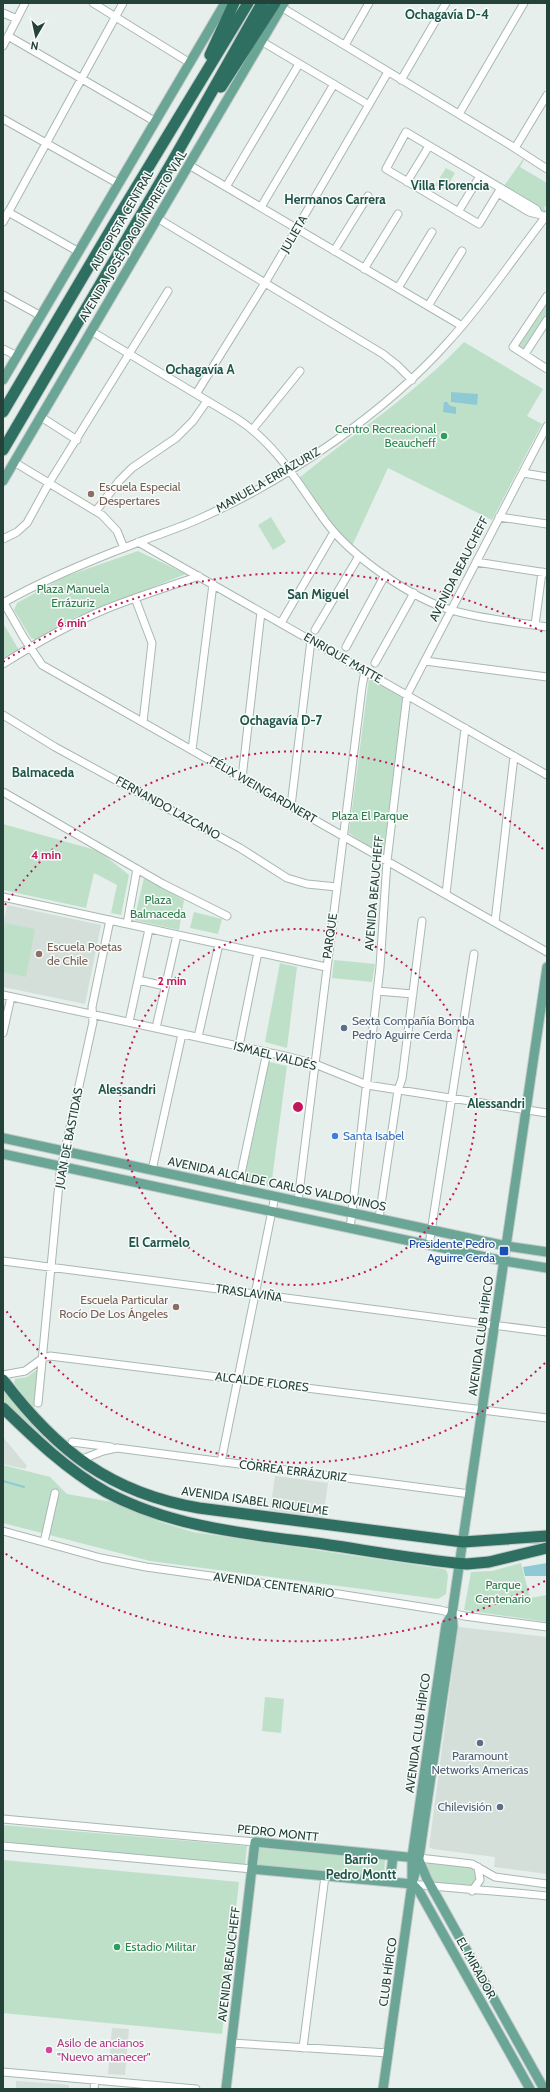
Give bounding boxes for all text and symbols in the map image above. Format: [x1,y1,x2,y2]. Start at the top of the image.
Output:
district label: Ochagavía D-4 [405,6,489,22]
north arrow [16,16,56,56]
text: N [29,38,39,53]
street label: AVENIDA JOSÉ JOAQUÍN PRIETO VIAL [75,148,190,324]
street label: AUTOPISTA CENTRAL [87,167,156,273]
district label: Villa Florencia [411,177,490,193]
district label: Hermanos Carrera [284,191,386,207]
street label: JULIETA [276,212,311,256]
district label: Ochagavía A [165,361,235,377]
place label: Centro Recreacional Beaucheff [335,421,436,450]
marker: Centro Recreacional Beaucheff [439,431,449,441]
street label: MANUELA ERRÁZURIZ [213,443,323,515]
place label: Escuela Especial Despertares [99,479,181,508]
marker: Escuela Especial Despertares [86,489,96,499]
street label: AVENIDA BEAUCHEFF [426,513,492,624]
park label: Plaza Manuela Errázuriz [37,581,110,610]
district label: San Miguel [287,586,349,602]
text: 6 min [57,615,87,630]
street label: ENRIQUE MATTE [301,629,386,686]
district label: Ochagavía D-7 [240,712,323,728]
street label: FÉLIX WEINGARDNERT [207,753,320,827]
district label: Balmaceda [12,764,75,780]
street label: FERNANDO LAZCANO [113,773,223,843]
park label: Plaza El Parque [332,808,408,823]
street label: AVENIDA BEAUCHEFF [361,834,386,951]
text: 4 min [31,847,61,862]
park label: Plaza Balmaceda [130,892,186,921]
street label: PARQUE [319,912,340,960]
place label: Escuela Poetas de Chile [47,939,122,968]
marker: Escuela Poetas de Chile [34,949,44,959]
text: 2 min [158,973,186,988]
place label: Sexta Compañía Bomba Pedro Aguirre Cerda [352,1013,475,1042]
marker: Sexta Compañía Bomba Pedro Aguirre Cerda [339,1023,349,1033]
street label: ISMAEL VALDÉS [232,1038,318,1073]
district label: Alessandri [98,1081,156,1097]
street label: JUAN DE BASTIDAS [51,1086,86,1190]
district label: Alessandri [467,1095,525,1111]
centre of rings [291,1100,305,1114]
place label: Santa Isabel [343,1128,404,1143]
marker: Santa Isabel [330,1131,340,1141]
street label: AVENIDA ALCALDE CARLOS VALDOVINOS [167,1153,388,1214]
district label: El Carmelo [128,1234,190,1250]
place label: Presidente Pedro Aguirre Cerda [409,1236,495,1265]
marker: Presidente Pedro Aguirre Cerda [498,1245,510,1257]
street label: AVENIDA CLUB HÍPICO [465,1275,496,1397]
street label: TRASLAVIÑA [215,1280,284,1305]
place label: Escuela Particular Rocío De Los Ángeles [59,1292,168,1321]
marker: Escuela Particular Rocío De Los Ángeles [171,1302,181,1312]
street label: ALCALDE FLORES [214,1368,310,1395]
street label: CORREA ERRÁZURIZ [238,1456,348,1485]
street label: AVENIDA ISABEL RIQUELME [181,1483,330,1518]
street label: AVENIDA CENTENARIO [213,1569,335,1600]
park label: Parque Centenario [475,1577,531,1606]
street label: AVENIDA CLUB HÍPICO [402,1672,433,1794]
marker: Paramount Networks Americas [475,1738,485,1748]
place label: Paramount Networks Americas [431,1748,529,1777]
place label: Chilevisión [437,1799,492,1814]
marker: Chilevisión [495,1802,505,1812]
street label: PEDRO MONTT [237,1821,320,1844]
district label: Barrio Pedro Montt [326,1851,397,1882]
street label: AVENIDA BEAUCHEFF [214,1905,243,2022]
street label: EL MIRADOR [453,1934,500,2002]
street label: CLUB HÍPICO [375,1936,400,2007]
place label: Estadio Militar [125,1939,196,1954]
marker: Estadio Militar [112,1942,122,1952]
place label: Asilo de ancianos "Nuevo amanecer" [57,2035,151,2064]
marker: Asilo de ancianos "Nuevo amanecer" [44,2045,54,2055]

